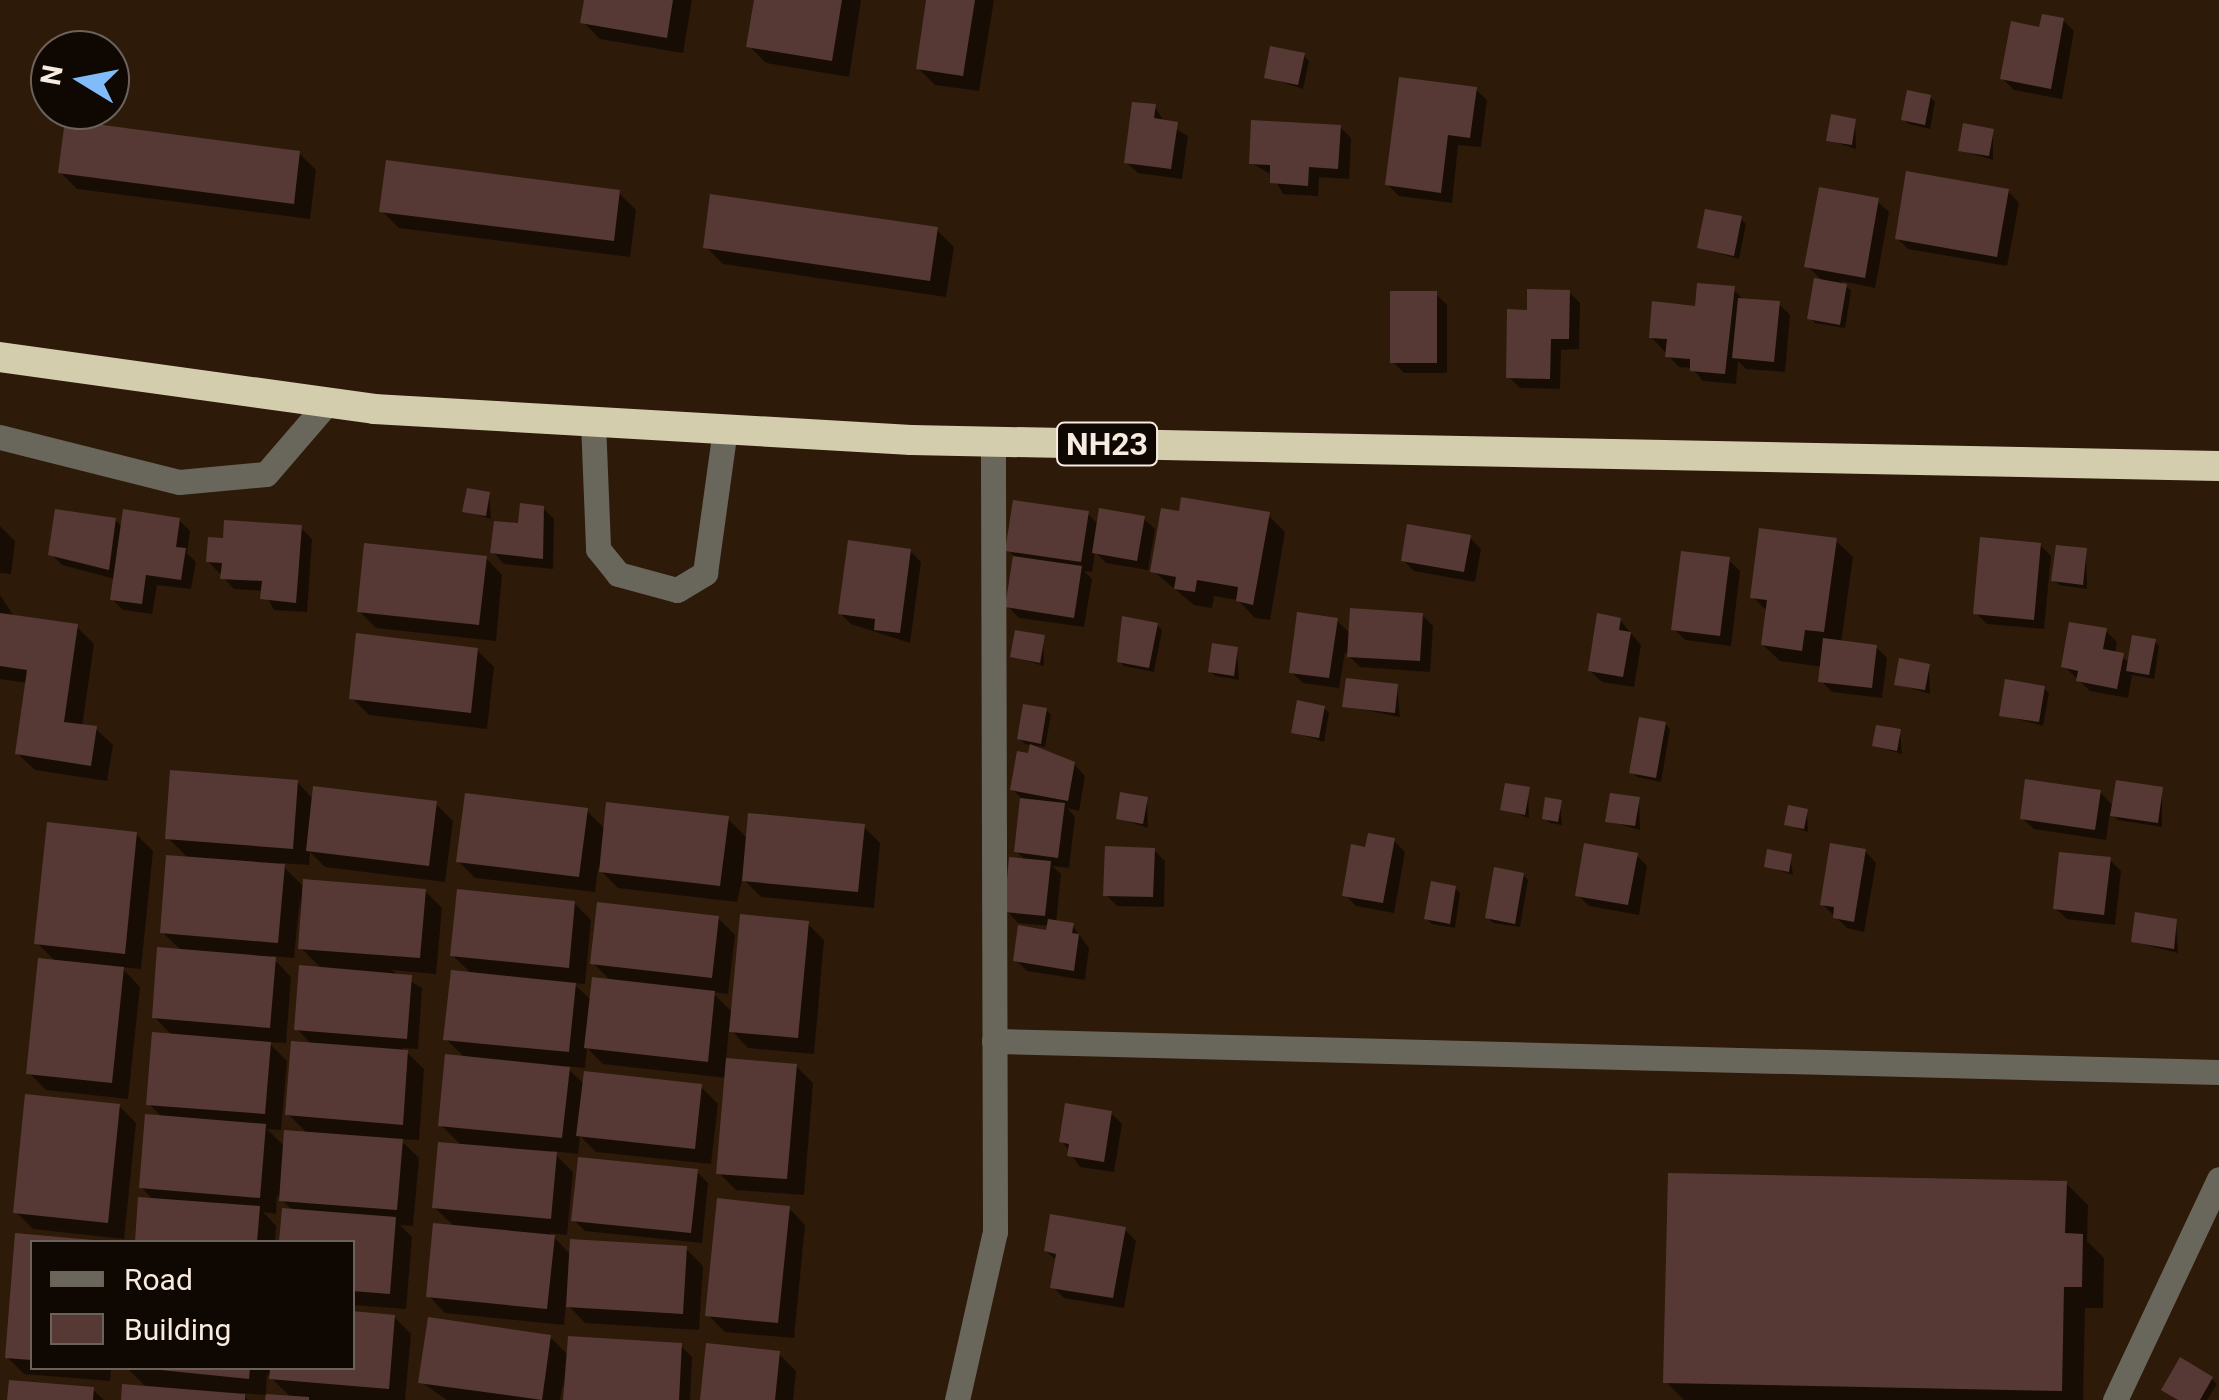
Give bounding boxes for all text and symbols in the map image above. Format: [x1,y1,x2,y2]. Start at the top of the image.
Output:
north arrow [30,30,130,130]
text: N [34,62,70,88]
road number: NH23 [1054,417,1160,471]
legend [30,1240,355,1370]
text: Road [124,1262,193,1297]
text: Building [124,1312,231,1347]

